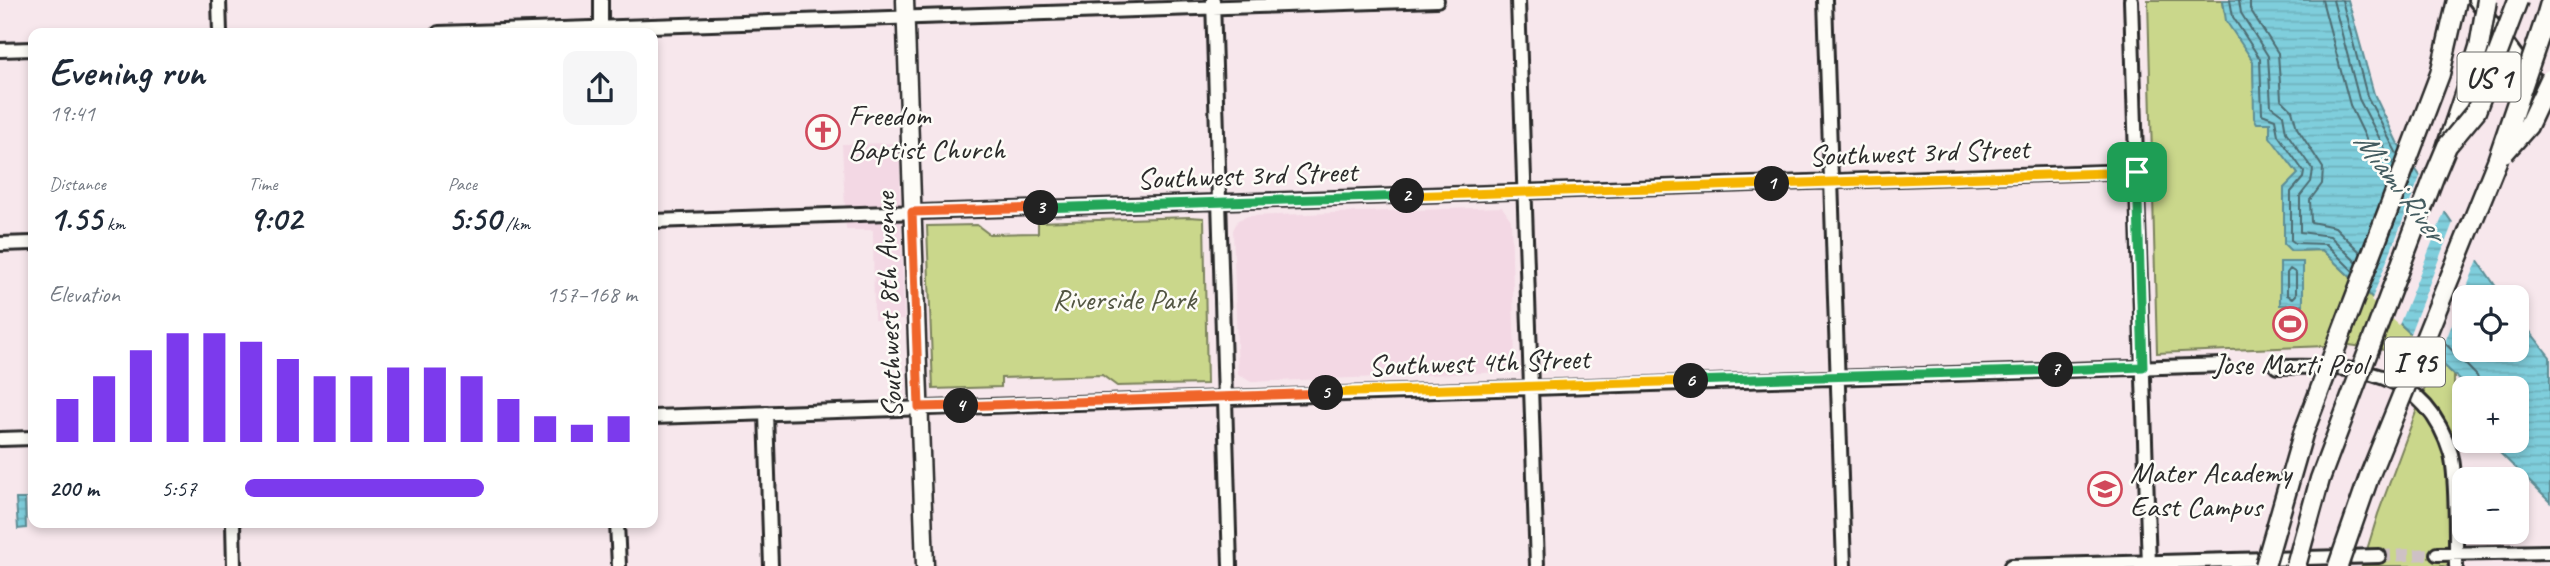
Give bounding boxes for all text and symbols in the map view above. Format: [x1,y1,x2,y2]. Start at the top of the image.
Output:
text: Evening run [49,49,205,96]
button: share [563,51,637,125]
road number: US 1 [2458,52,2520,102]
place label: Freedom Baptist Church [848,96,1006,168]
text: 19:41 [49,99,95,128]
church icon: Freedom Baptist Church [804,113,842,151]
water label: Miami River [2345,122,2458,254]
street label: Southwest 3rd Street [1808,129,2033,175]
pin [2107,142,2167,202]
street label: Southwest 3rd Street [1136,152,1361,198]
icon: arrive [2118,153,2156,191]
pin: 1 [1754,166,1790,202]
text: 1 [1767,171,1776,195]
text: Distance [49,172,106,196]
text: Time [248,172,277,196]
text: Pace [448,172,477,196]
pin: 2 [1390,178,1424,214]
text: 2 [1402,183,1411,207]
street label: Southwest 8th Avenue [865,189,911,418]
pin: 3 [1024,190,1058,226]
text: 3 [1036,195,1045,219]
text: 1.55 [49,196,102,241]
text: 9:02 [248,196,302,241]
text: 5:50 [448,196,501,241]
text: km [102,212,125,236]
text: /km [501,212,530,236]
text: Elevation [49,280,120,309]
text: 157–168 m [546,280,637,309]
park label: Riverside Park [1052,280,1198,318]
map controls [2452,285,2529,544]
button: locate [2452,285,2529,362]
sports icon: Jose Marti Pool [2271,305,2309,343]
road number: I 95 [2385,338,2445,386]
street label: Southwest 4th Street [1368,339,1593,385]
place label: Jose Marti Pool [2211,345,2372,383]
pin: 7 [2038,352,2074,388]
text: 7 [2051,357,2060,381]
pin: 6 [1674,364,1708,398]
text: 6 [1686,368,1695,392]
pin: 5 [1308,376,1344,410]
button: + [2452,376,2529,453]
text: 5 [1321,380,1330,404]
pin: 4 [944,388,978,424]
text: 4 [956,393,965,417]
place label: Mater Academy East Campus [2130,453,2294,525]
button: − [2452,467,2529,544]
school or university icon: Mater Academy East Campus [2086,470,2124,508]
text: 200 m [49,474,99,503]
text: 5:57 [161,474,197,503]

